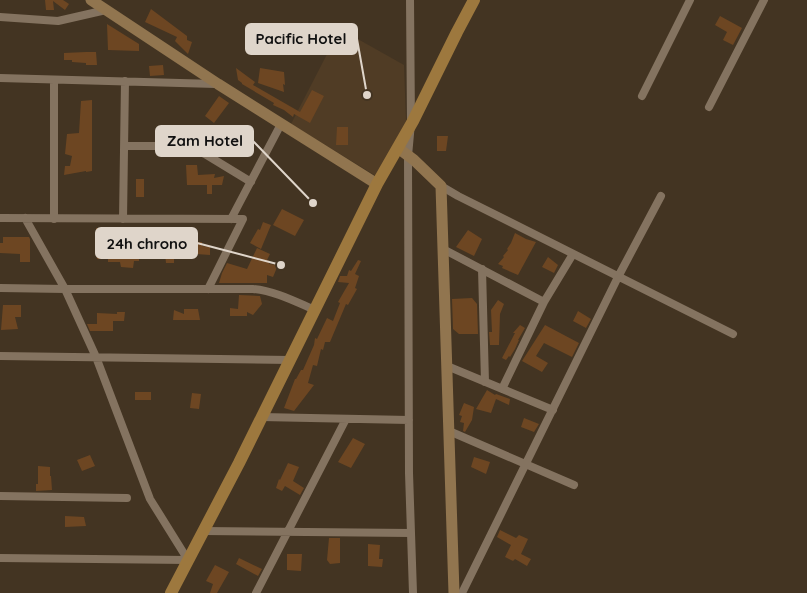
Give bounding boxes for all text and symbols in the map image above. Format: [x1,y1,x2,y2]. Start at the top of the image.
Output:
callout: Pacific Hotel [246,24,357,54]
text: Pacific Hotel [256,29,346,48]
callout: Zam Hotel [156,126,253,156]
text: Zam Hotel [167,131,243,150]
callout: 24h chrono [96,228,197,258]
text: 24h chrono [107,234,187,253]

